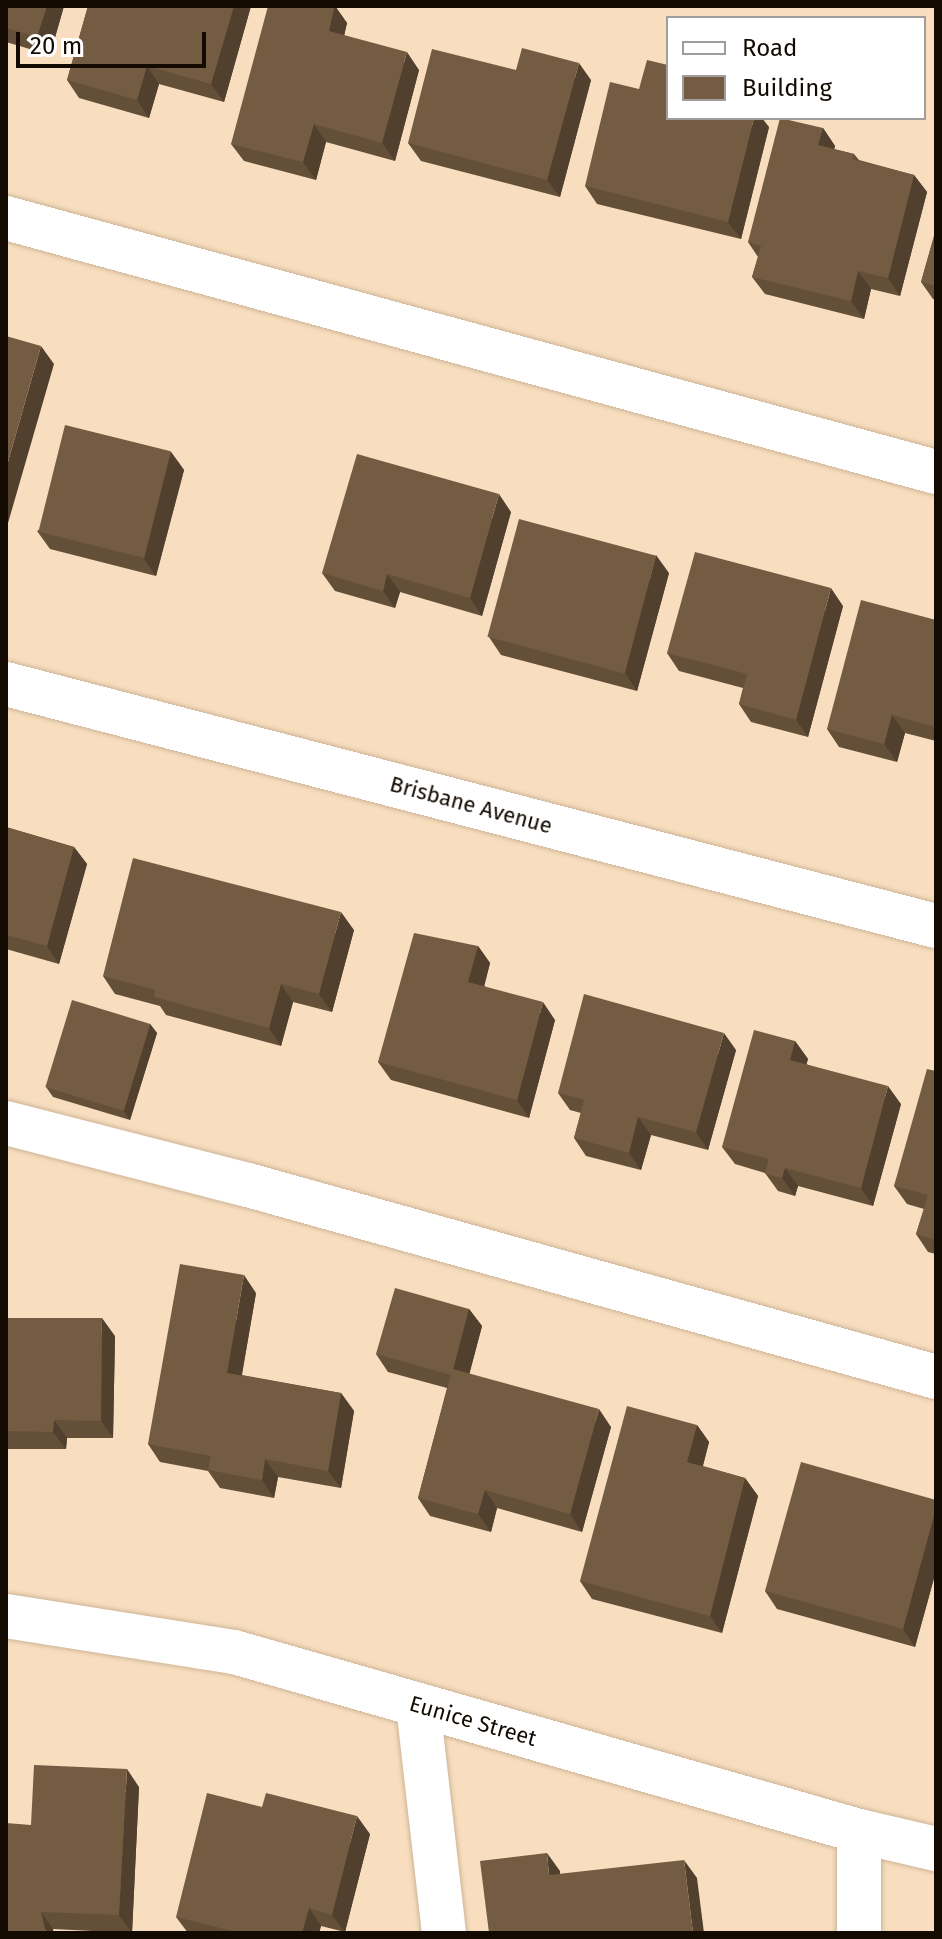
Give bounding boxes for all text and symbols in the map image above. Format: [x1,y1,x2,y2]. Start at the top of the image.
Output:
scale bar [20,16,210,66]
legend [666,16,926,120]
text: 20 m [30,32,82,60]
text: Road [742,34,797,62]
text: Building [742,74,832,102]
street label: Brisbane Avenue [387,771,555,839]
street label: Eunice Street [406,1690,540,1752]

